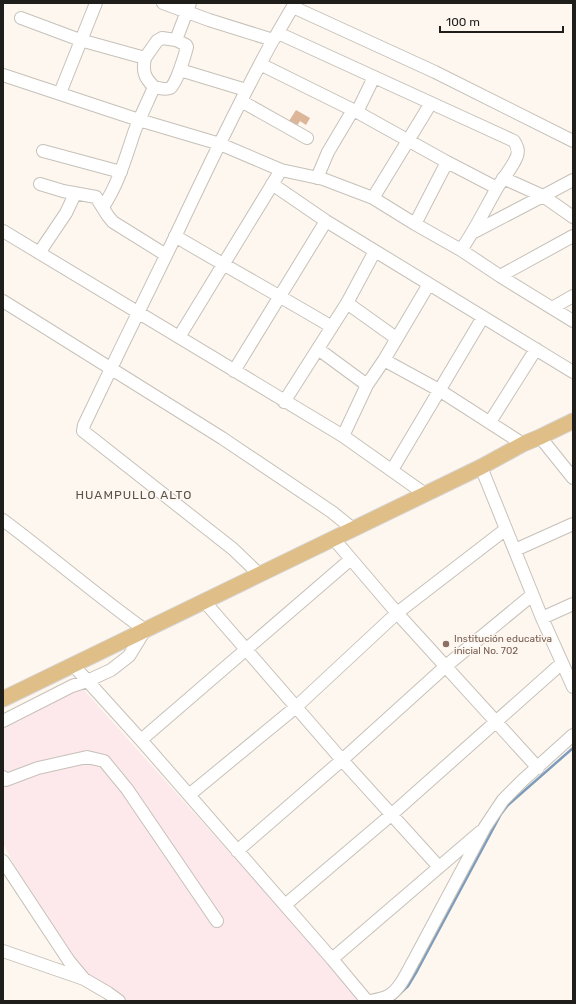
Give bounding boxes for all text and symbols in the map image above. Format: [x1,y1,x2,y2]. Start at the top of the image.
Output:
scale bar [440,8,563,34]
text: 100 m [446,15,480,29]
district label: HUAMPULLO ALTO [76,488,192,502]
place label: Institución educativa inicial No. 702 [454,633,552,657]
marker: Institución educativa inicial No. 702 [441,639,451,649]

